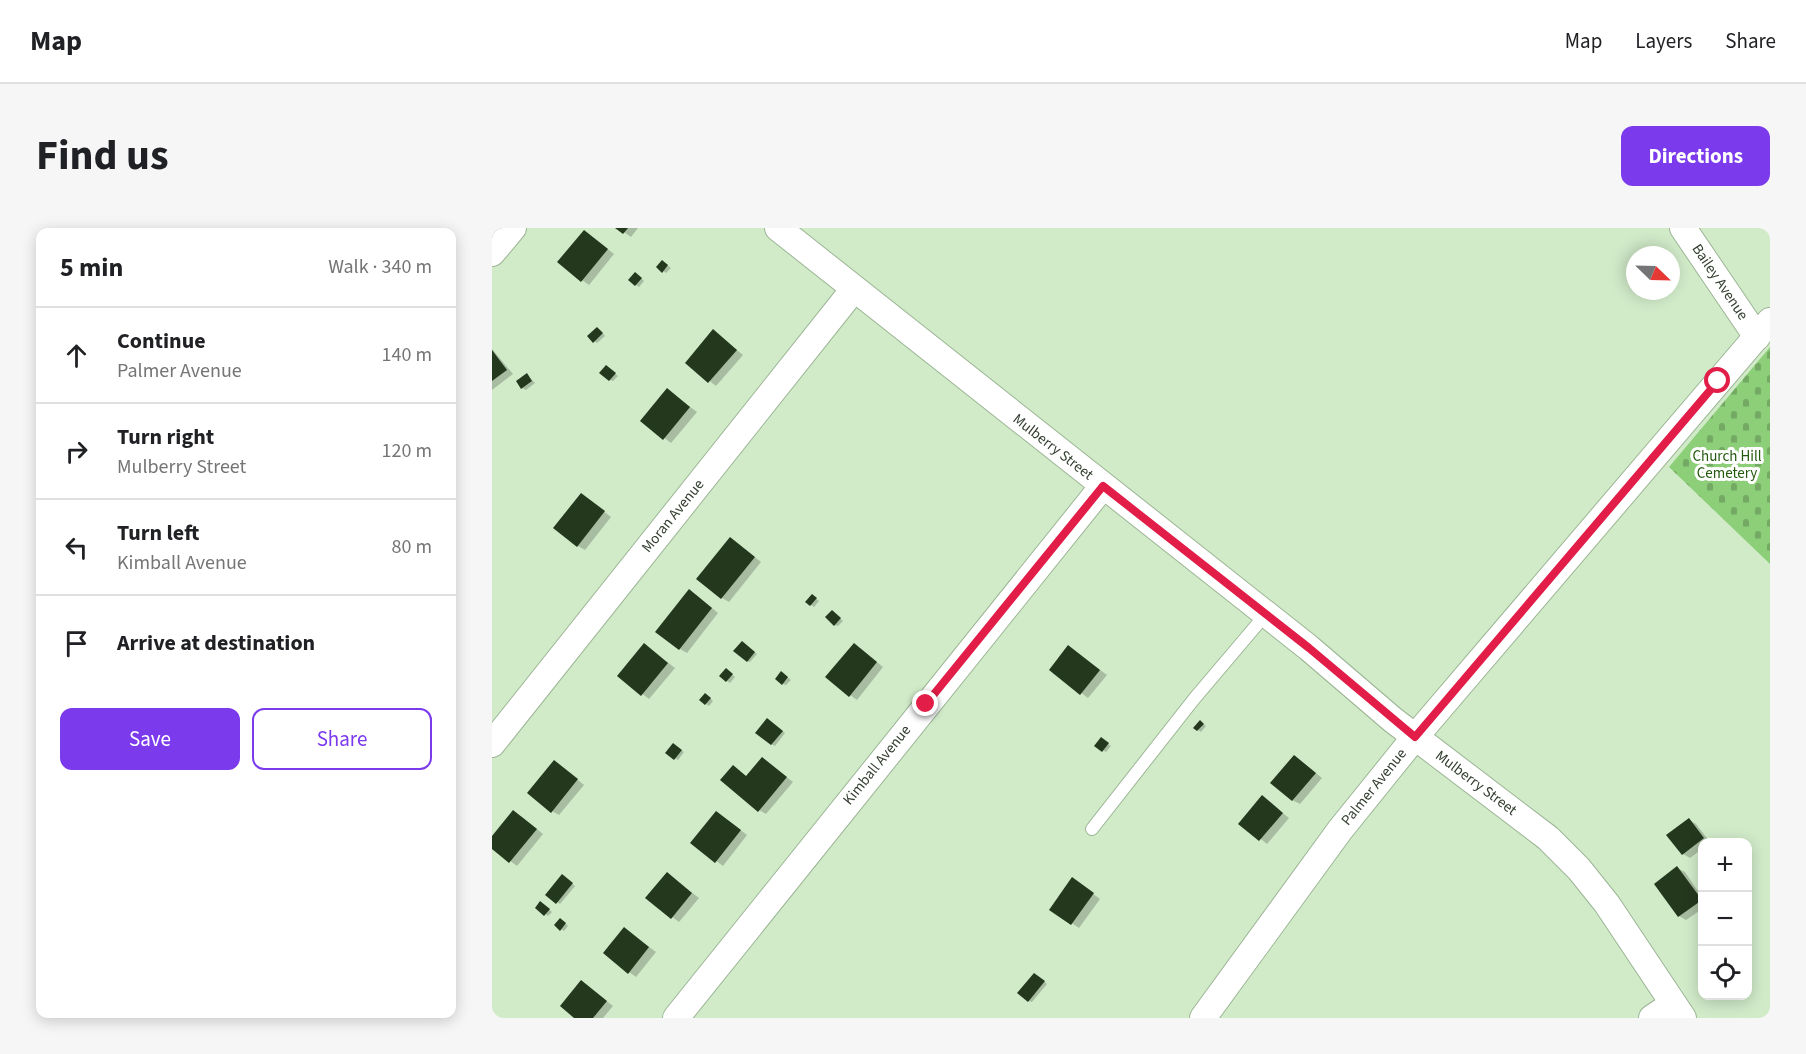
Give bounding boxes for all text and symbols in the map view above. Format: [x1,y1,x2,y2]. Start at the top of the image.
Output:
text: Map [30,21,82,61]
text: Map [1565,26,1602,56]
text: Layers [1635,26,1692,56]
text: Share [1725,26,1776,56]
text: Find us [36,126,169,186]
button: Directions [1621,126,1770,186]
street label: Bailey Avenue [1687,240,1753,324]
north arrow [1626,246,1680,300]
text: 5 min [60,249,123,286]
text: Walk · 340 m [328,253,432,281]
text: Continue [117,325,206,357]
icon: ahead [60,339,93,372]
text: 140 m [382,341,432,369]
text: Palmer Avenue [117,357,242,385]
route start [1704,367,1730,393]
street label: Mulberry Street [1008,409,1098,485]
text: Turn right [117,421,214,453]
icon: right [60,435,93,468]
text: 120 m [382,437,432,465]
park label: Church Hill Cemetery [1692,446,1762,484]
text: Mulberry Street [117,453,246,481]
street label: Moran Avenue [637,475,709,557]
text: Turn left [117,517,199,549]
icon: left [60,531,93,564]
text: 80 m [392,533,432,561]
text: Kimball Avenue [117,549,247,577]
icon: arrive [60,627,93,660]
text: Arrive at destination [117,627,315,659]
route end [912,690,938,716]
button: Save [60,708,240,770]
button: Share [252,708,432,770]
street label: Kimball Avenue [838,721,916,809]
street label: Palmer Avenue [1336,744,1412,830]
street label: Mulberry Street [1431,745,1521,821]
map controls [1698,838,1752,1000]
button: + [1698,838,1752,892]
button: − [1698,892,1752,946]
button: locate [1698,946,1752,1000]

